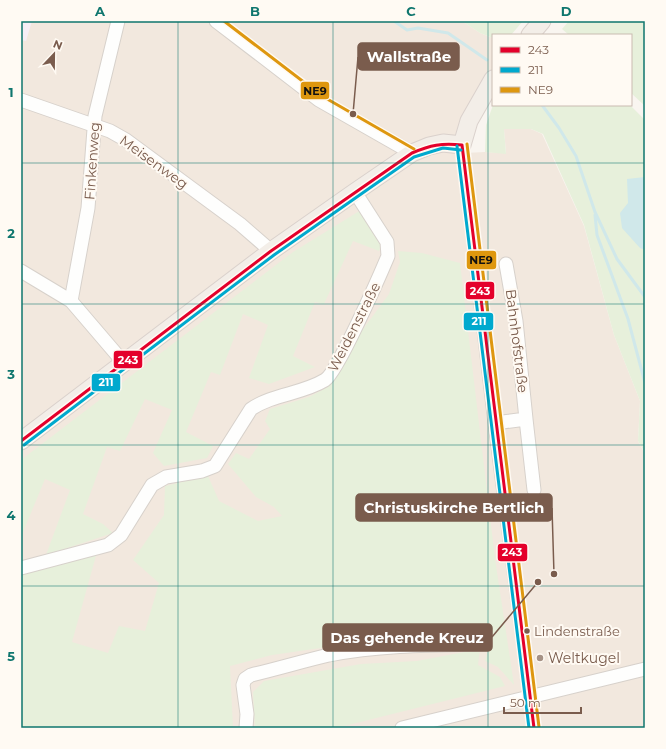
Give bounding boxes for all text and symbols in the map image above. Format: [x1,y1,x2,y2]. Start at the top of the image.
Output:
text: A [94,3,106,19]
text: B [250,3,260,19]
text: C [406,3,416,19]
text: D [561,3,572,19]
north arrow [34,34,74,74]
legend [492,34,632,106]
text: N [51,37,64,53]
text: 243 [528,42,549,57]
callout: Wallstraße [358,43,459,70]
text: Wallstraße [367,47,451,66]
text: 211 [528,62,543,77]
line badge: NE9 [300,81,330,100]
text: NE9 [528,82,553,97]
text: 1 [8,84,14,100]
text: NE9 [303,84,327,98]
street label: Finkenweg [80,121,104,201]
street label: Meisenweg [116,131,192,193]
text: 2 [7,225,15,241]
line badge: NE9 [466,250,497,270]
text: NE9 [469,253,493,267]
street label: Weidenstraße [324,279,384,375]
line badge: 243 [465,281,495,300]
text: 243 [470,284,491,298]
street label: Bahnhofstraße [502,288,532,394]
line badge: 211 [463,312,494,331]
text: 211 [471,314,487,328]
line badge: 243 [113,350,143,369]
text: 243 [118,353,139,367]
text: 3 [6,366,15,382]
line badge: 211 [91,373,121,392]
text: 211 [98,375,114,389]
callout: Christuskirche Bertlich [356,494,552,521]
text: Christuskirche Bertlich [364,498,544,517]
text: 4 [7,507,16,523]
line badge: 243 [497,543,528,562]
text: 243 [502,545,523,559]
place label: Lindenstraße [534,623,620,639]
callout: Das gehende Kreuz [323,624,492,651]
marker: Lindenstraße [522,626,532,636]
text: Das gehende Kreuz [330,628,484,647]
text: 5 [7,648,15,664]
place label: Weltkugel [548,649,620,667]
marker: Weltkugel [535,653,545,663]
scale bar [504,689,581,715]
text: 50 m [510,695,541,710]

